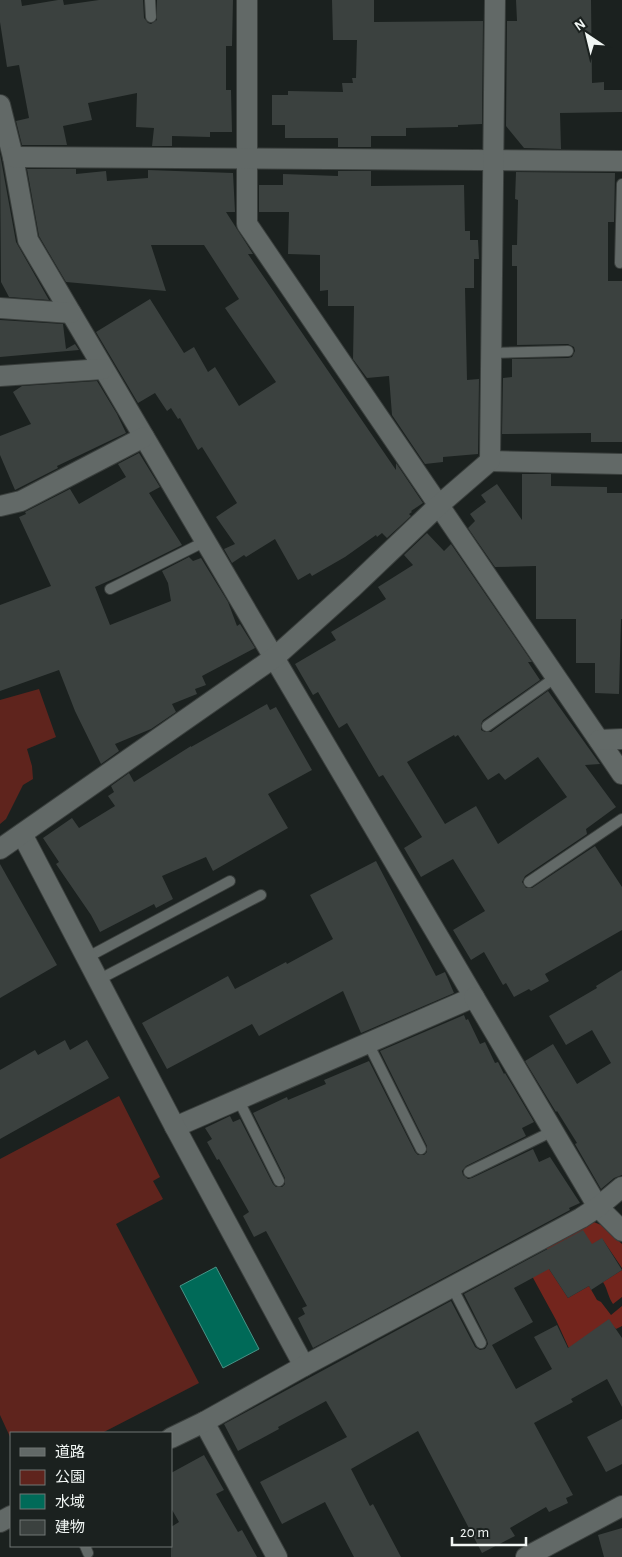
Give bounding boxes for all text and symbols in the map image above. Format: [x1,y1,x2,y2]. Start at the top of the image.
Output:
north arrow [562,10,612,60]
text: N [572,17,588,34]
legend [10,1432,172,1547]
text: 道路 [55,1444,85,1460]
text: 公園 [55,1469,85,1485]
text: 水域 [55,1494,85,1510]
scale bar [452,1514,526,1546]
text: 建物 [55,1519,85,1535]
text: 20 m [460,1525,489,1540]

